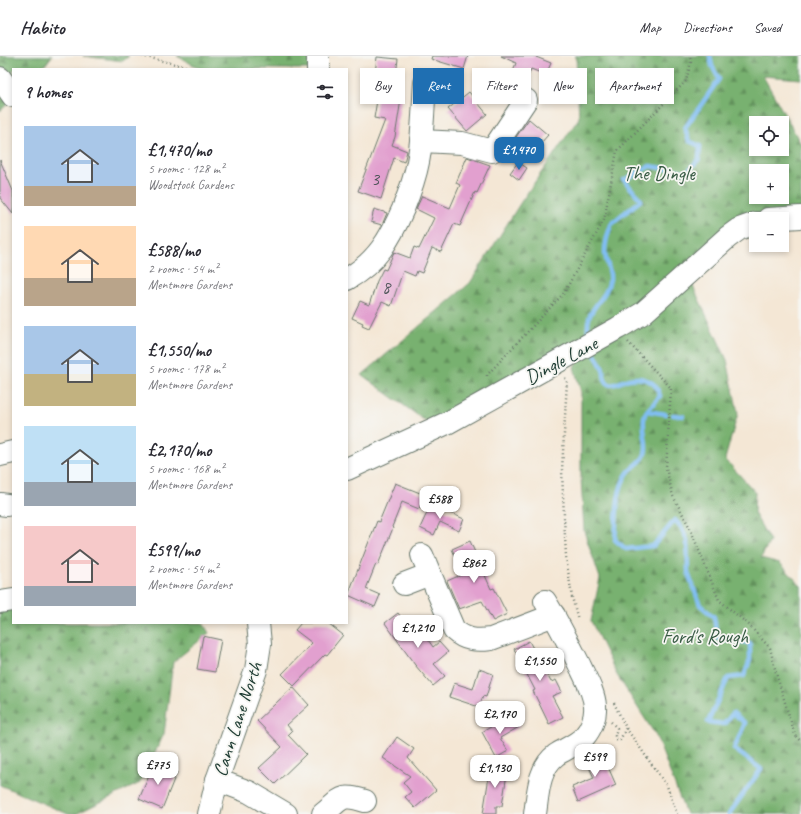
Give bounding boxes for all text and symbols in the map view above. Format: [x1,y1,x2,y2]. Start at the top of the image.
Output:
text: Habito [20,16,65,40]
text: Map [640,19,661,36]
text: Directions [683,19,732,36]
text: Saved [754,19,781,36]
chip: Buy [360,68,405,104]
chip: Rent [413,68,464,104]
chip: Filters [472,68,531,104]
chip: New [539,68,587,104]
chip: Apartment [595,68,674,104]
icon: filters [314,81,336,103]
text: 9 homes [24,82,72,103]
map controls [749,116,789,252]
button: locate [749,116,789,156]
pin: £1,470 [486,137,552,171]
text: £1,470/mo [148,140,211,161]
icon: home [56,142,104,190]
text: £1,470 [503,142,535,158]
text: 5 rooms · 128 m² [148,161,224,177]
park label: The Dingle [623,161,696,186]
button: + [749,164,789,204]
house number: 3 [371,168,381,190]
text: Woodstock Gardens [148,177,234,193]
button: − [749,212,789,252]
text: £588/mo [148,240,200,261]
icon: home [56,242,104,290]
text: 2 rooms · 54 m² [148,261,218,277]
house number: 8 [382,276,392,298]
text: Mentmore Gardens [148,277,232,293]
street label: Dingle Lane [521,330,603,390]
text: £1,550/mo [148,340,211,361]
icon: home [56,342,104,390]
text: 5 rooms · 178 m² [148,361,224,377]
text: Mentmore Gardens [148,377,232,393]
text: £2,170/mo [148,440,211,461]
icon: home [56,442,104,490]
text: 5 rooms · 168 m² [148,461,224,477]
text: Mentmore Gardens [148,477,232,493]
pin: £588 [416,486,464,520]
text: £588 [428,491,452,507]
text: £599/mo [148,540,200,561]
icon: home [56,542,104,590]
pin: £862 [450,550,498,584]
text: £862 [462,555,486,571]
text: 2 rooms · 54 m² [148,561,218,577]
text: Mentmore Gardens [148,577,232,593]
pin: £1,210 [385,615,451,649]
text: £1,210 [402,620,434,636]
park label: Ford's Rough [662,624,749,649]
pin: £1,550 [507,648,573,682]
text: £1,550 [524,653,556,669]
street label: Cann Lane North [207,658,268,780]
pin: £2,170 [467,701,533,735]
text: £2,170 [484,706,516,722]
pin: £599 [571,744,619,778]
text: £599 [584,749,606,765]
pin: £775 [134,752,182,786]
pin: £1,130 [462,755,528,789]
text: £775 [146,757,170,773]
text: £1,130 [479,760,511,776]

